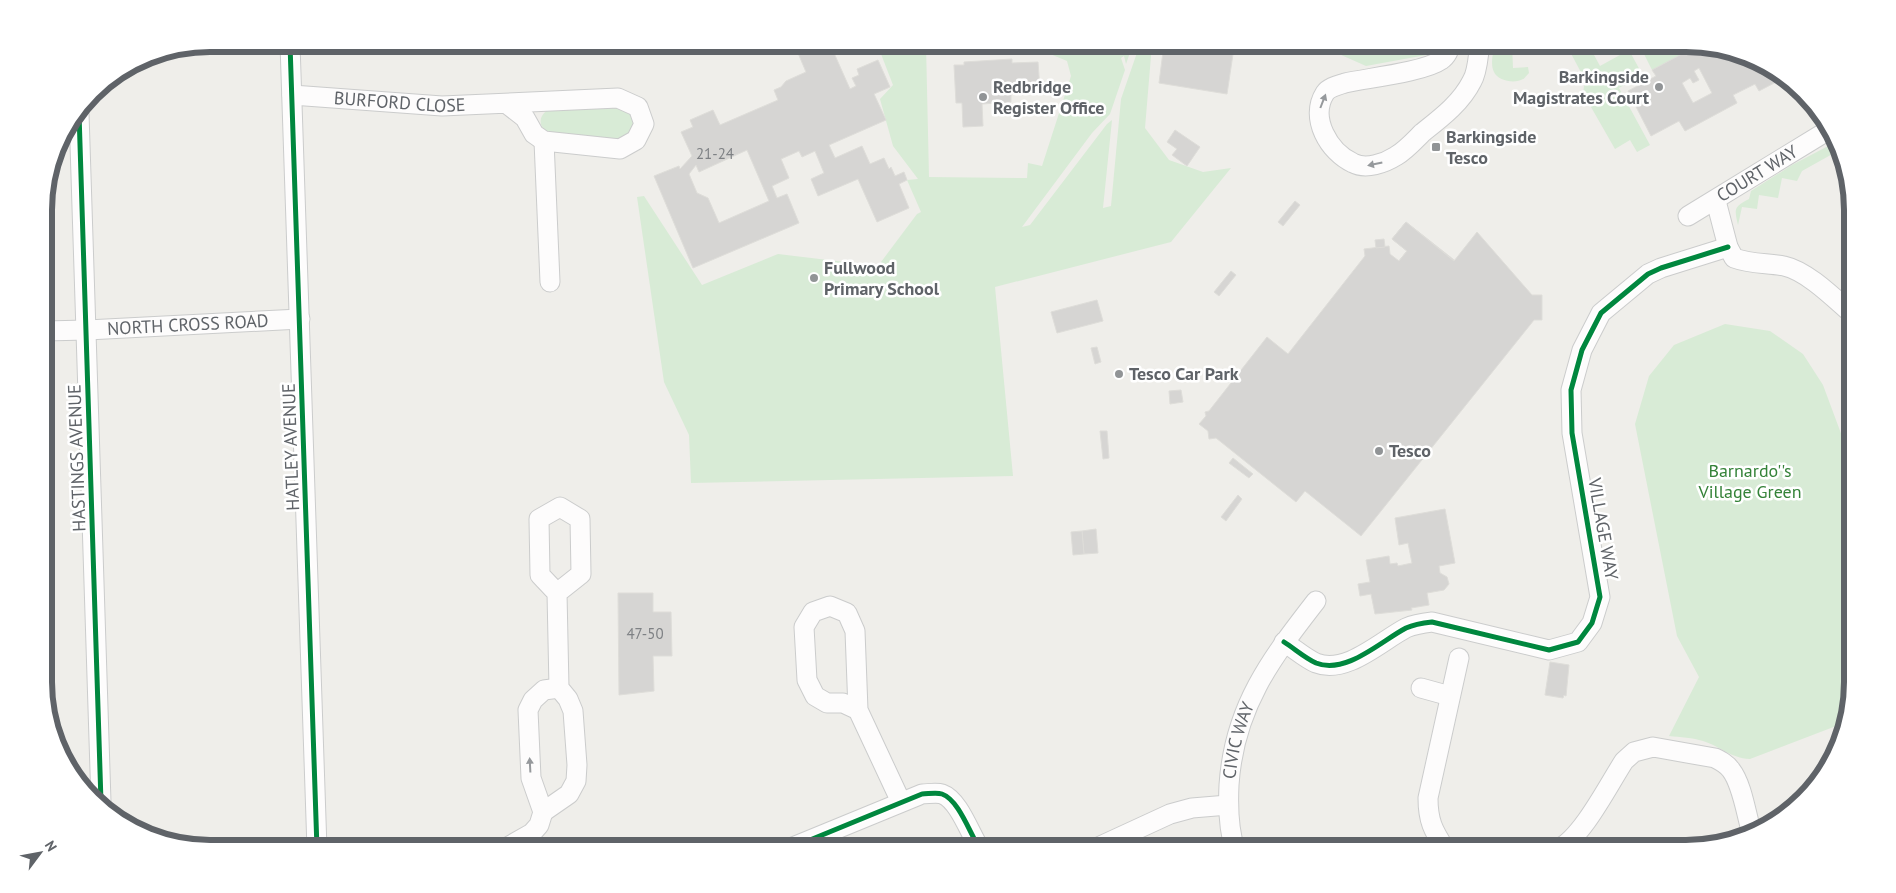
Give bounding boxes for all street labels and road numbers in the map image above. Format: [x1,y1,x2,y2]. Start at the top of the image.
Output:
street label: BURFORD CLOSE [333,86,466,117]
street label: COURT WAY [1712,140,1802,207]
street label: NORTH CROSS ROAD [107,309,269,340]
street label: HATLEY AVENUE [277,383,304,511]
street label: HASTINGS AVENUE [62,384,91,532]
street label: VILLAGE WAY [1583,475,1624,582]
street label: CIVIC WAY [1217,698,1259,780]

